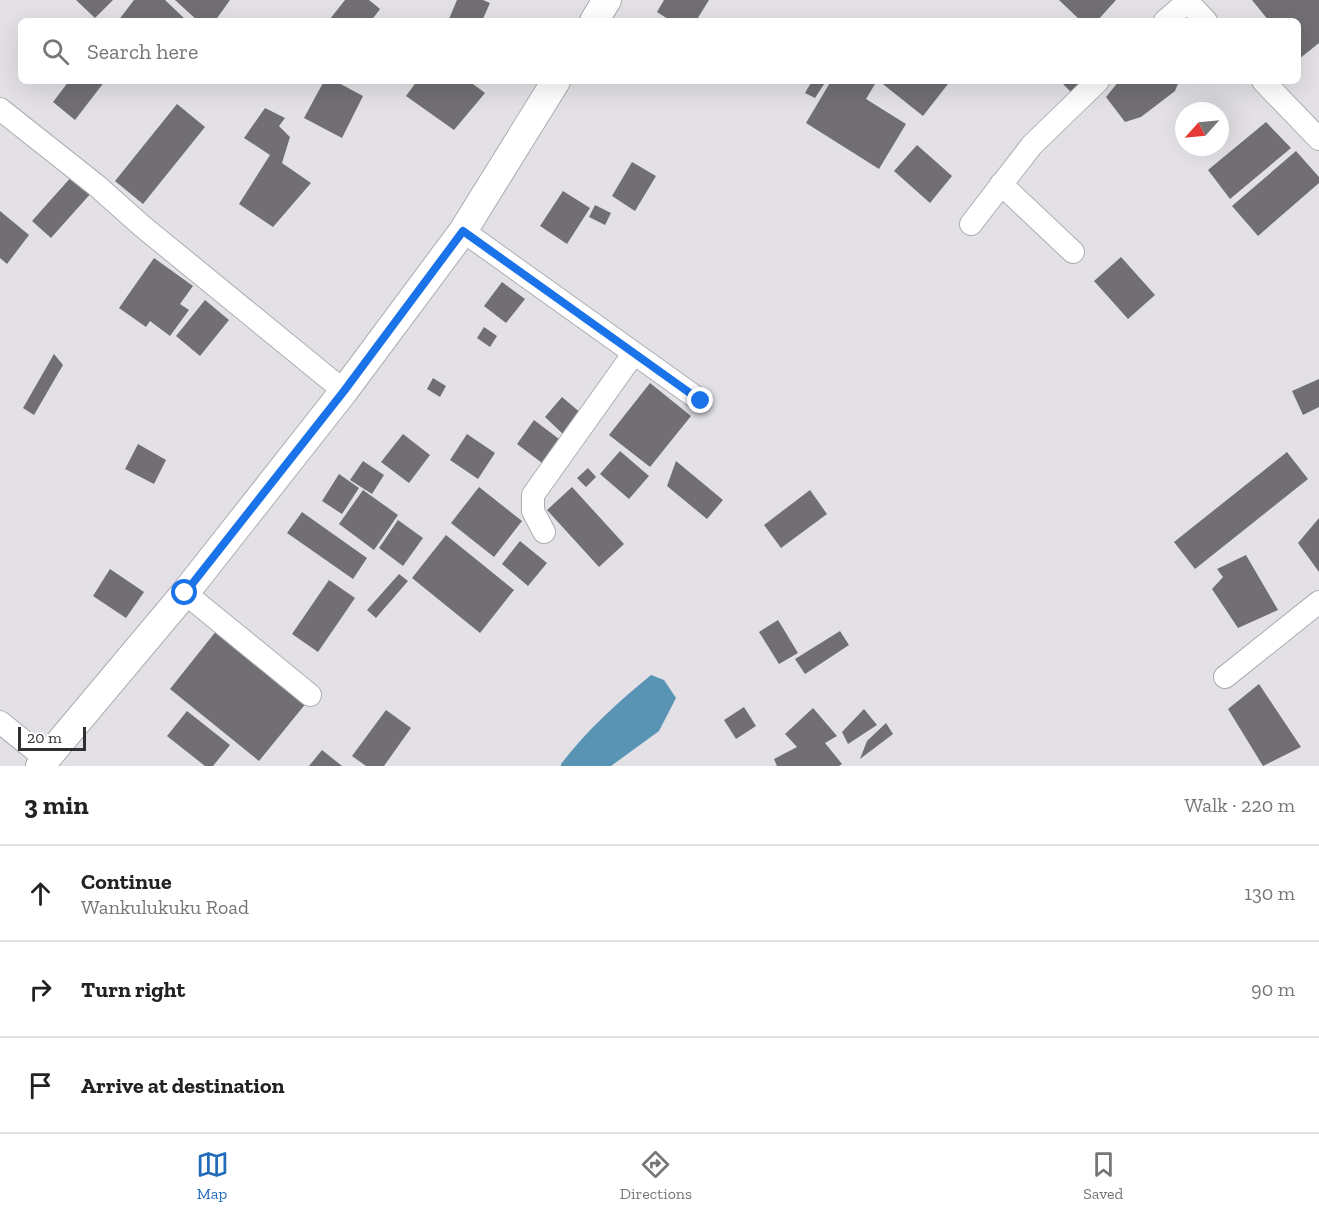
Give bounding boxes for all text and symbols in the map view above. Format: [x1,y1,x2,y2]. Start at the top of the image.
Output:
search box [18,18,1301,84]
icon: search [39,35,72,68]
text: Search here [87,38,198,65]
north arrow [1175,102,1229,156]
route end [687,387,713,413]
route start [171,579,197,605]
scale bar [18,724,86,752]
text: 20 m [27,728,62,747]
text: 3 min [24,789,89,821]
text: Walk · 220 m [1184,793,1295,817]
text: Continue [81,868,172,895]
icon: ahead [24,877,57,910]
text: 130 m [1244,881,1295,905]
text: Wankulukuku Road [81,895,249,919]
icon: right [24,973,57,1006]
text: Turn right [81,976,185,1003]
text: 90 m [1251,977,1295,1001]
icon: arrive [24,1069,57,1102]
text: Arrive at destination [81,1072,284,1099]
tab: Map [196,1148,229,1203]
tab: Directions [620,1148,692,1203]
tab: Saved [1083,1148,1123,1203]

